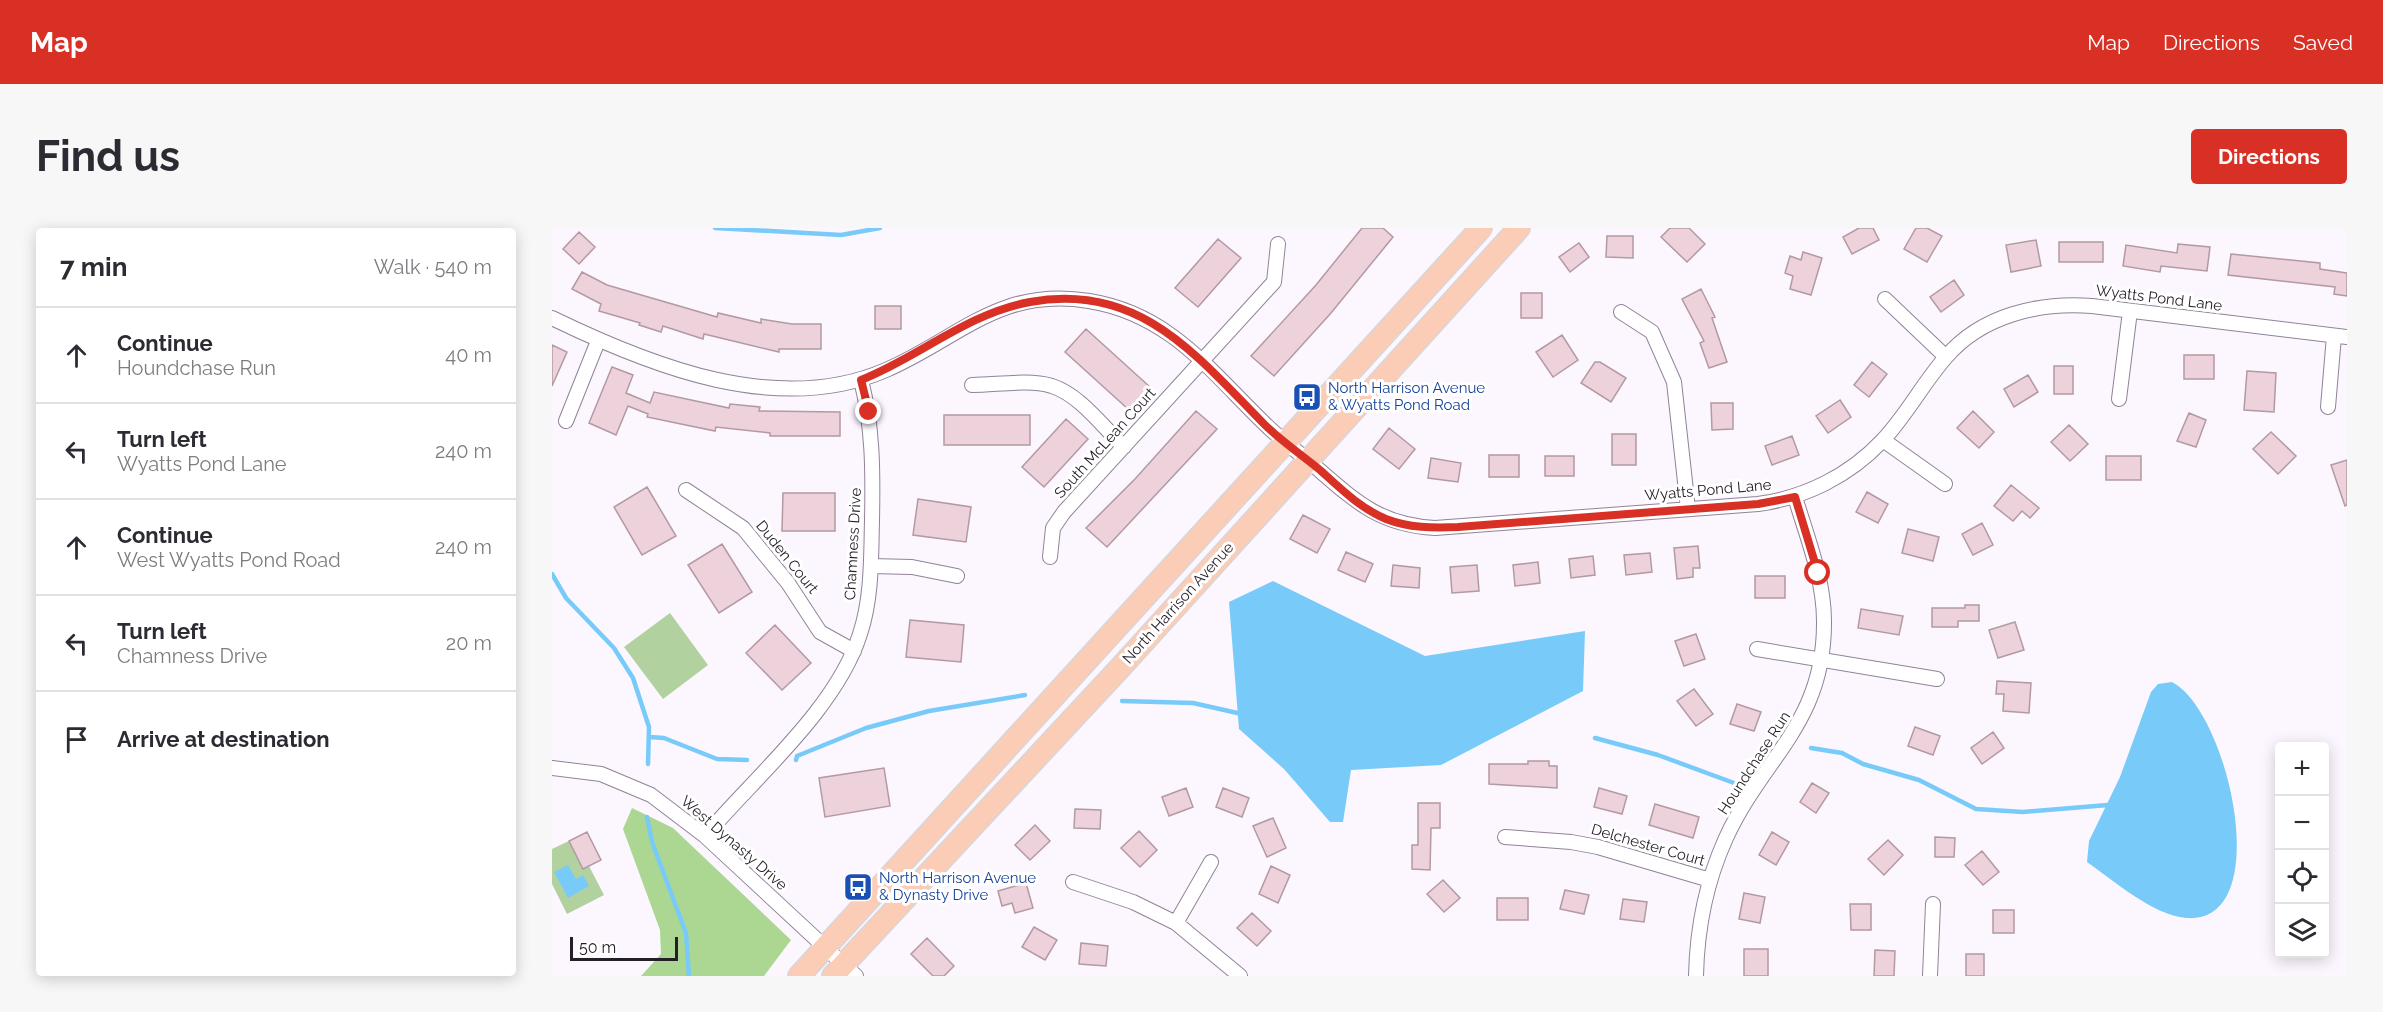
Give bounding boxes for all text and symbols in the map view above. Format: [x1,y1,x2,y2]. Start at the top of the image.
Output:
text: Map [30,26,88,59]
text: Map [2087,30,2130,55]
text: Directions [2163,30,2260,55]
text: Saved [2293,30,2353,55]
button: Directions [2191,129,2347,184]
text: Find us [36,132,180,181]
text: 7 min [60,252,127,282]
text: Walk · 540 m [374,255,492,279]
street label: Wyatts Pond Lane [2095,281,2223,315]
text: Continue [117,330,213,356]
icon: ahead [60,339,93,372]
text: 40 m [445,343,492,367]
text: Houndchase Run [117,356,276,380]
place label: North Harrison Avenue & Wyatts Pond Road [1328,379,1485,414]
bus stop icon: North Harrison Avenue & Wyatts Pond Road [1291,381,1323,413]
street label: South McLean Court [1051,384,1159,502]
route end [855,398,881,424]
text: Turn left [117,426,207,452]
icon: left [60,435,93,468]
text: 240 m [435,439,492,463]
text: Wyatts Pond Lane [117,452,287,476]
street label: Wyatts Pond Lane [1644,475,1772,505]
street label: Chamness Drive [841,487,865,601]
street label: Duden Court [752,517,822,597]
text: Continue [117,522,213,548]
icon: ahead [60,531,93,564]
text: 240 m [435,535,492,559]
street label: North Harrison Avenue [1119,538,1237,667]
text: West Wyatts Pond Road [117,548,341,572]
route start [1804,559,1830,585]
text: Turn left [117,618,207,644]
icon: left [60,627,93,660]
text: 20 m [446,631,492,655]
text: Chamness Drive [117,644,267,668]
street label: Houndchase Run [1714,708,1794,818]
icon: arrive [60,723,93,756]
text: Arrive at destination [117,726,330,752]
map controls [2275,742,2329,958]
button: + [2275,742,2329,796]
street label: West Dynasty Drive [677,792,791,894]
button: − [2275,796,2329,850]
street label: Delchester Court [1589,820,1707,870]
button: locate [2275,850,2329,904]
place label: North Harrison Avenue & Dynasty Drive [879,869,1036,904]
bus stop icon: North Harrison Avenue & Dynasty Drive [842,871,874,903]
button: layers [2275,904,2329,958]
scale bar [570,934,678,962]
text: 50 m [579,938,616,957]

